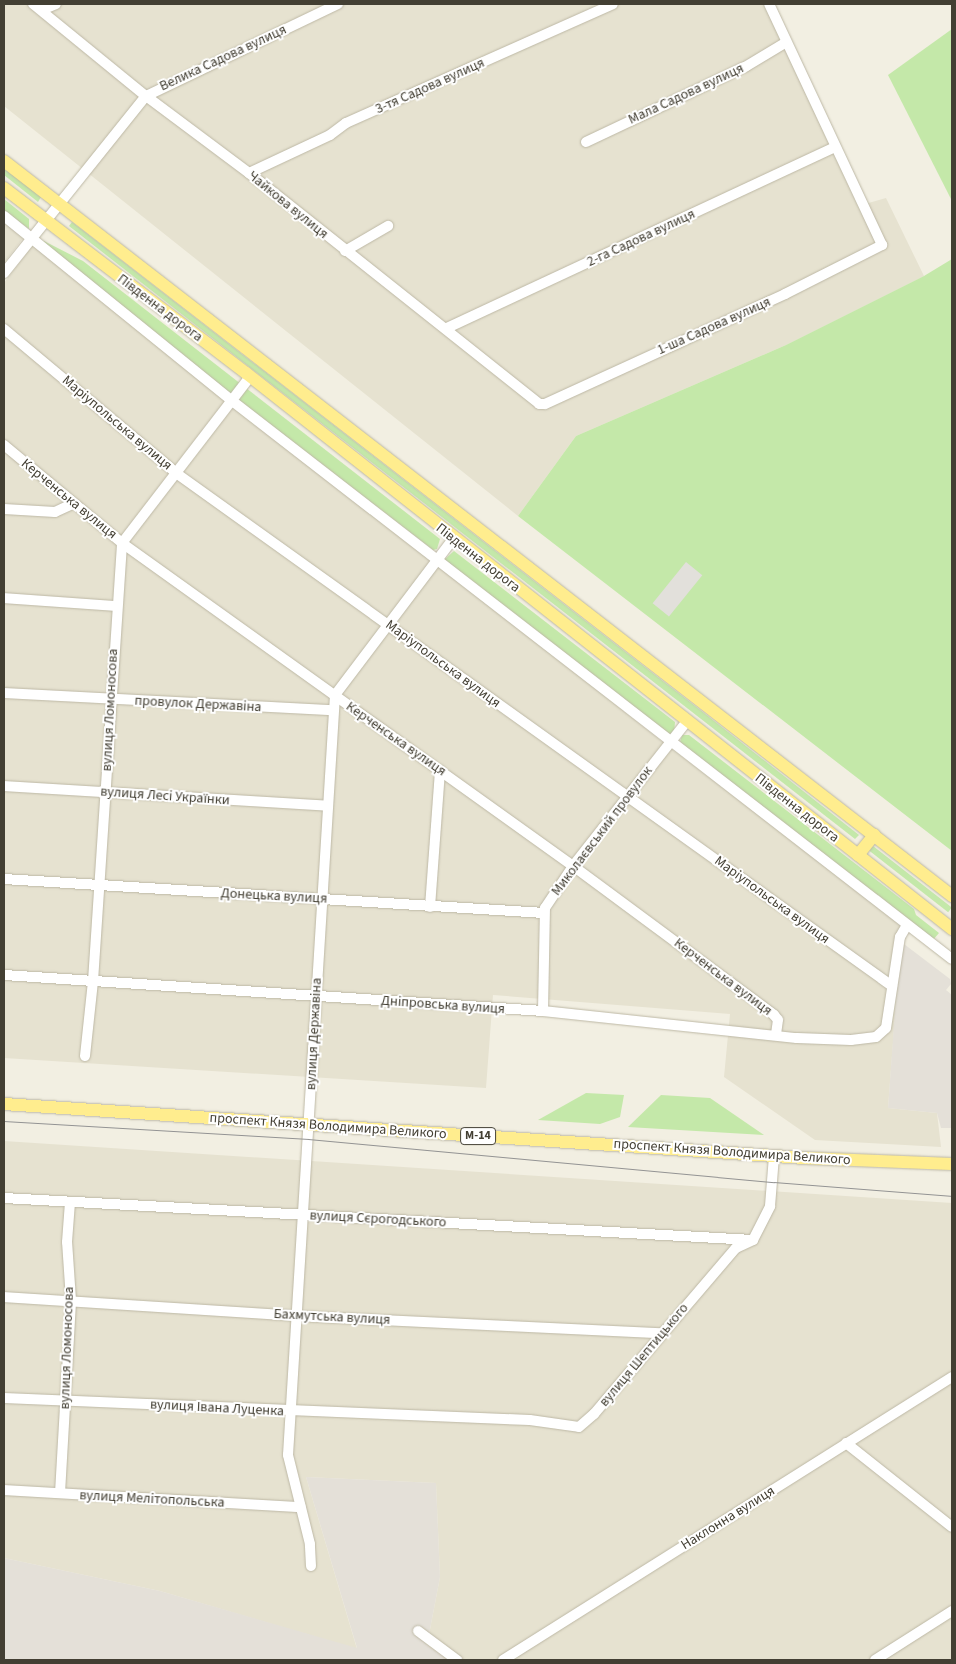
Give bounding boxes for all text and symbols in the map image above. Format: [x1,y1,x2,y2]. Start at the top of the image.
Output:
street label: Велика Садова вулиця [157,21,289,95]
street label: 3-тя Садова вулиця [373,54,487,118]
street label: Мала Садова вулиця [626,60,746,128]
street label: Чайкова вулиця [244,167,332,243]
street label: 2-га Садова вулиця [584,206,698,270]
street label: Південна дорога [114,270,206,346]
street label: 1-ша Садова вулиця [655,293,773,359]
street label: Маріупольська вулиця [59,372,175,474]
street label: Керченська вулиця [18,455,120,543]
street label: Південна дорога [433,520,523,596]
street label: Маріупольська вулиця [382,617,504,711]
street label: вулиця Ломоносова [98,648,122,772]
street label: провулок Державіна [134,692,262,716]
street label: Керченська вулиця [343,698,449,780]
street label: Миколаєвський провулок [548,763,656,899]
street label: Південна дорога [752,770,842,846]
street label: вулиця Лесі Українки [100,783,230,809]
street label: Маріупольська вулиця [711,853,833,947]
street label: Донецька вулиця [220,885,328,907]
street label: Керченська вулиця [671,935,775,1019]
street label: вулиця Державіна [303,977,325,1091]
street label: Дніпровська вулиця [380,992,506,1018]
street label: проспект Князя Володимира Великого [209,1109,447,1143]
road number: М-14 [459,1126,497,1146]
street label: проспект Князя Володимира Великого [613,1135,851,1169]
street label: вулиця Сєрогодського [309,1207,447,1231]
street label: вулиця Ломоносова [56,1286,78,1410]
street label: вулиця Шептицького [596,1300,692,1410]
street label: Бахмутська вулиця [273,1306,391,1328]
street label: вулиця Івана Луценка [150,1396,284,1420]
street label: Наклонна вулиця [678,1482,778,1554]
street label: вулиця Мелітопольська [79,1487,225,1511]

